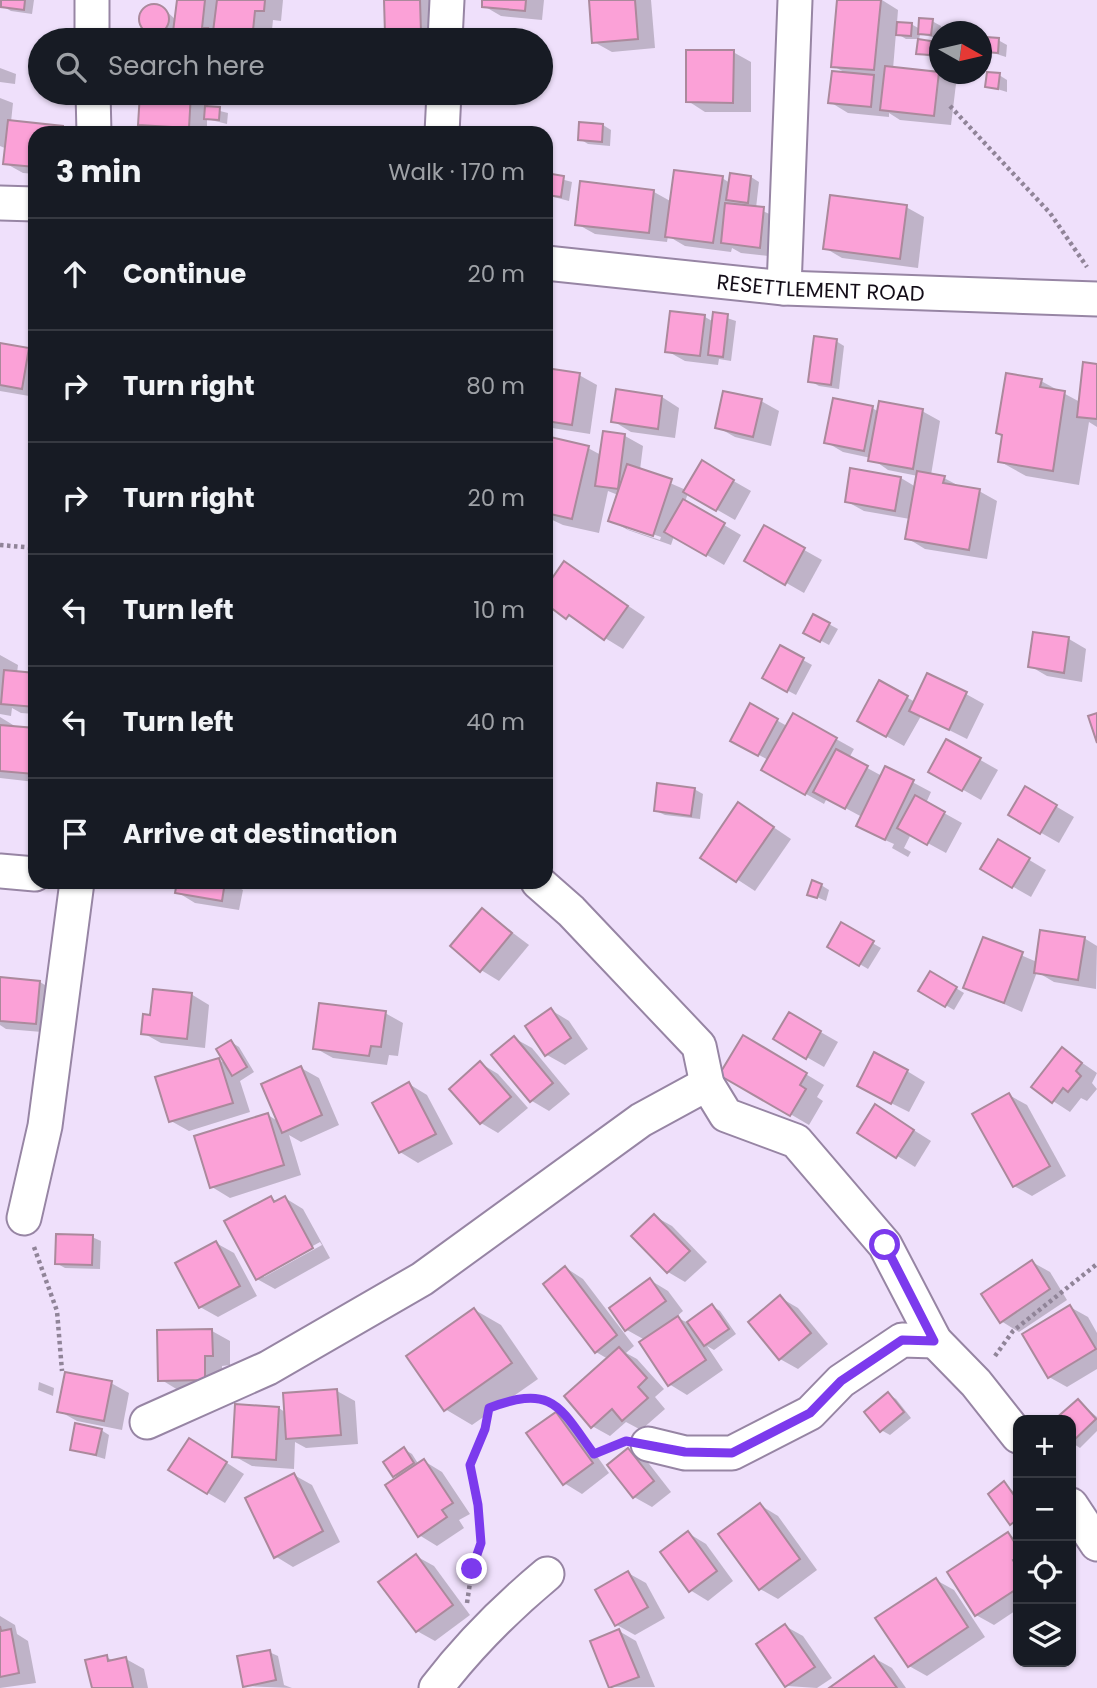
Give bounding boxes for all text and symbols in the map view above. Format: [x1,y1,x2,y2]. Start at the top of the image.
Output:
north arrow [929,21,992,84]
search box [28,28,553,105]
icon: search [52,48,90,86]
text: Search here [108,48,265,84]
text: 3 min [56,150,141,193]
text: Walk · 170 m [388,156,525,188]
icon: ahead [56,255,94,293]
text: Continue [123,256,246,292]
text: 20 m [467,258,525,290]
street label: RESETTLEMENT ROAD [715,267,925,307]
icon: right [56,367,94,405]
text: Turn right [123,368,255,404]
text: 80 m [466,370,525,402]
icon: right [56,479,94,517]
text: Turn right [123,480,255,516]
text: 20 m [467,482,525,514]
icon: left [56,591,94,629]
text: Turn left [123,592,234,628]
text: 10 m [473,594,525,626]
icon: left [56,703,94,741]
text: Turn left [123,704,234,740]
text: 40 m [466,706,525,738]
icon: arrive [56,815,94,853]
text: Arrive at destination [123,816,398,852]
route start [869,1229,900,1260]
map controls [1013,1415,1076,1667]
button: + [1013,1415,1076,1478]
button: − [1013,1478,1076,1541]
button: locate [1013,1541,1076,1604]
route end [456,1553,487,1584]
button: layers [1013,1604,1076,1667]

